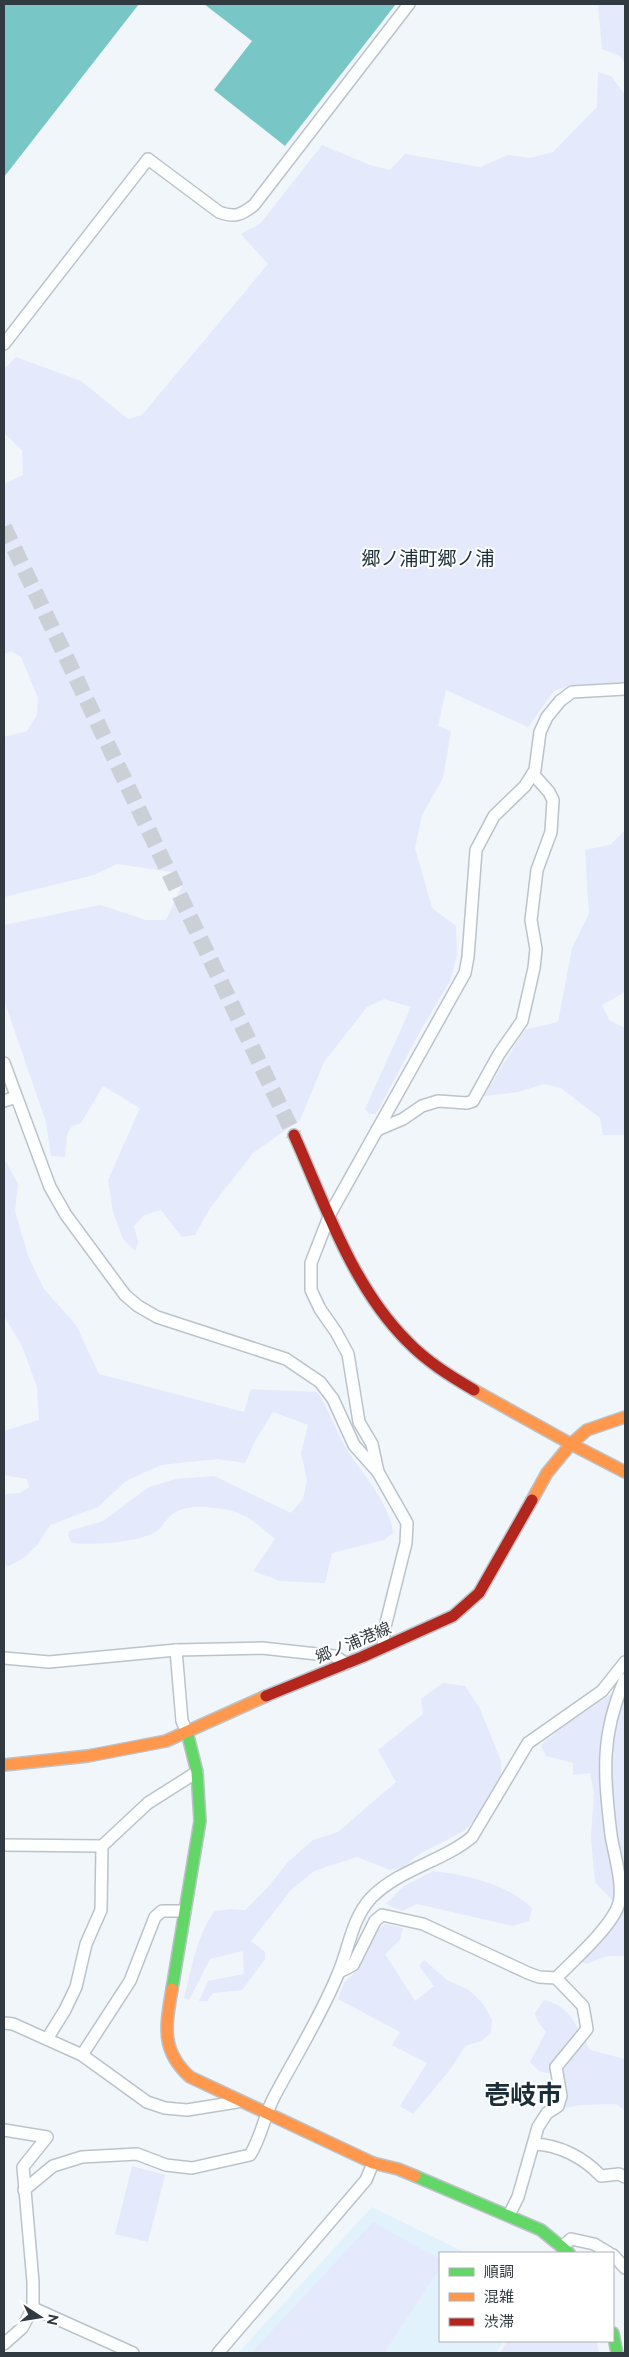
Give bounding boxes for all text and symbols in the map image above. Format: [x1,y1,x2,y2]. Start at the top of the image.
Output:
district label: 郷ノ浦町郷ノ浦 [361,547,495,569]
street label: 郷ノ浦港線 [313,1618,394,1667]
district label: 壱岐市 [484,2080,562,2110]
legend [439,2252,614,2342]
text: 順調 [484,2263,514,2281]
text: 混雑 [484,2288,514,2306]
north arrow [15,2292,65,2342]
text: N [44,2313,62,2327]
text: 渋滞 [484,2313,514,2331]

